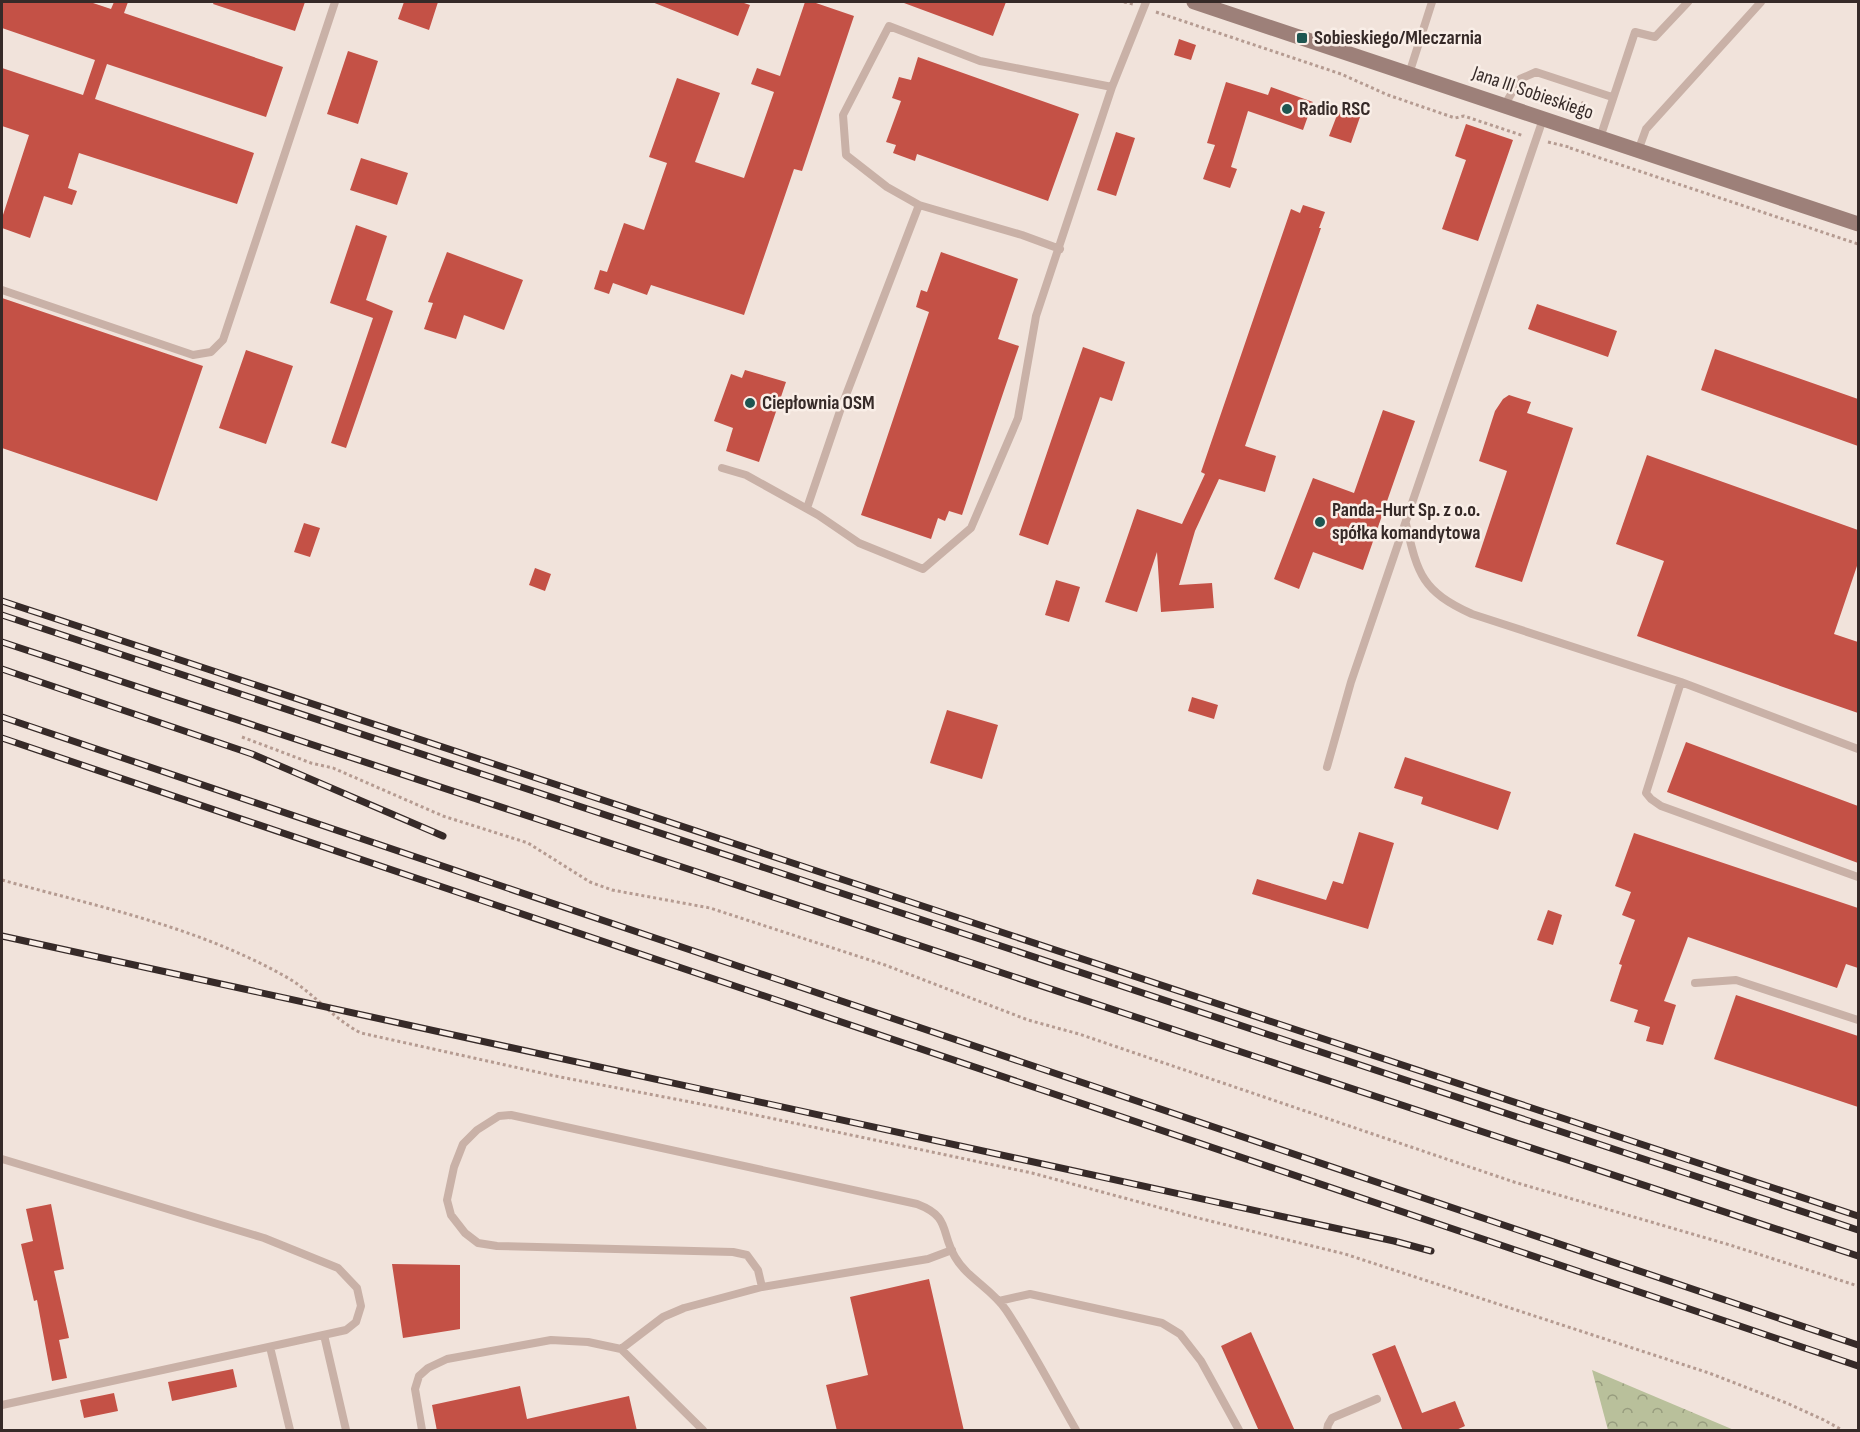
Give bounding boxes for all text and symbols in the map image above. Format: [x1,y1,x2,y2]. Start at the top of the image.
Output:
place label: Sobieskiego/Mleczarnia [1314,26,1482,50]
marker: Sobieskiego/Mleczarnia [1295,31,1309,45]
street label: Jana III Sobieskiego [1468,61,1597,125]
place label: Radio RSC [1299,97,1370,121]
marker: Radio RSC [1280,102,1294,116]
place label: Ciepłownia OSM [762,391,875,415]
marker: Ciepłownia OSM [743,396,757,410]
place label: Panda-Hurt Sp. z o.o. spółka komandytowa [1332,498,1480,545]
marker: Panda-Hurt Sp. z o.o. spółka komandytowa [1313,515,1327,529]

